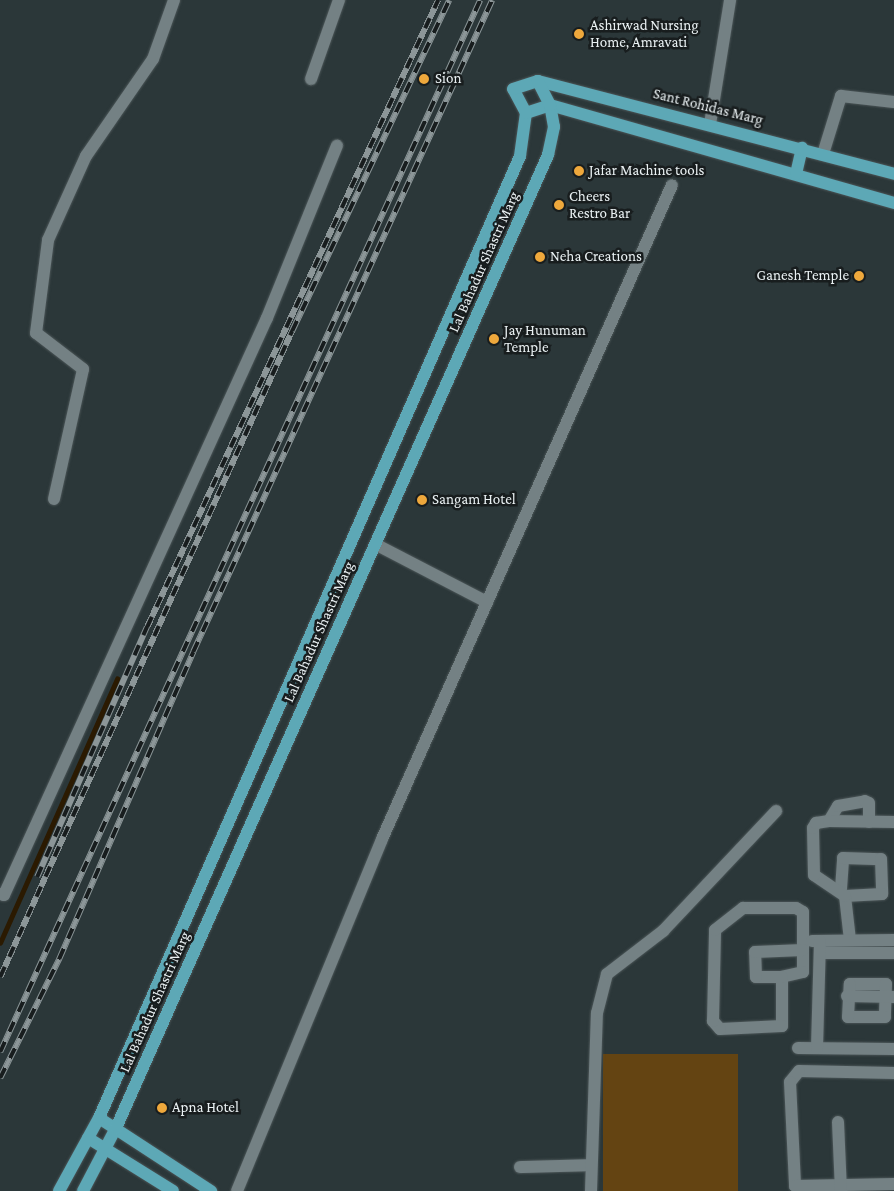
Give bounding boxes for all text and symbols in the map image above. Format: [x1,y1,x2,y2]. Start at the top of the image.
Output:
place label: Ashirwad Nursing Home, Amravati [590,16,698,51]
marker: Ashirwad Nursing Home, Amravati [572,27,586,41]
place label: Sion [435,70,461,88]
marker: Sion [417,72,431,86]
street label: Sant Rohidas Marg [651,85,765,129]
place label: Jafar Machine tools [589,162,704,180]
marker: Jafar Machine tools [573,165,585,177]
place label: Cheers Restro Bar [569,187,630,222]
street label: Lal Bahadur Shastri Marg [445,189,523,335]
marker: Cheers Restro Bar [553,199,565,211]
place label: Neha Creations [550,248,642,266]
marker: Neha Creations [534,251,546,263]
place label: Ganesh Temple [757,267,849,285]
marker: Ganesh Temple [853,270,865,282]
place label: Jay Hunuman Temple [504,321,586,356]
marker: Jay Hunuman Temple [488,333,500,345]
place label: Sangam Hotel [432,491,516,509]
marker: Sangam Hotel [416,494,428,506]
street label: Lal Bahadur Shastri Marg [280,559,358,705]
street label: Lal Bahadur Shastri Marg [116,929,194,1075]
place label: Apna Hotel [172,1099,239,1117]
marker: Apna Hotel [156,1102,168,1114]

